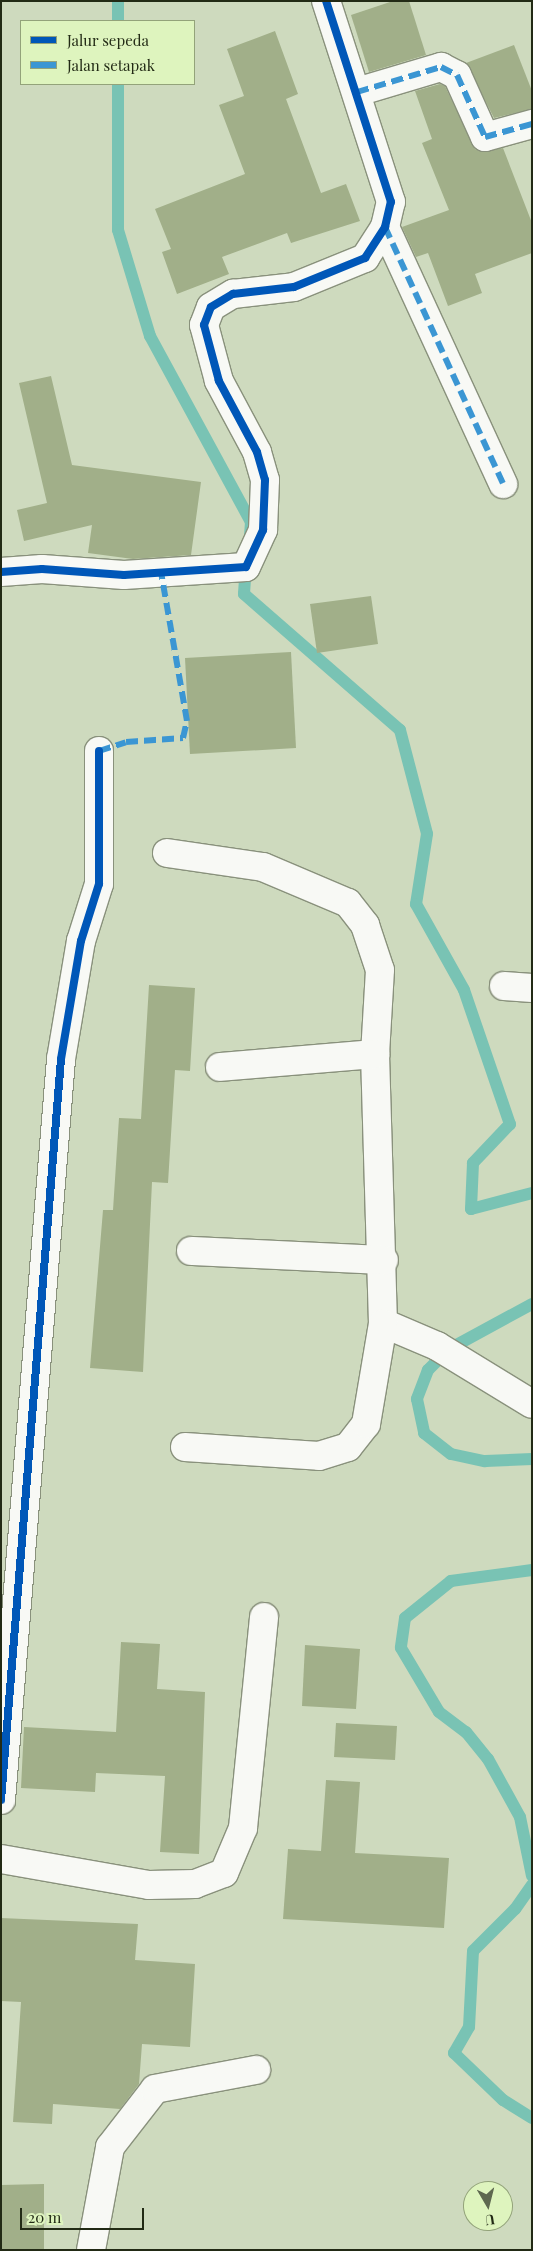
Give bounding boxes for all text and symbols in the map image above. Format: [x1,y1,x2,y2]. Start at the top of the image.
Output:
legend [20,20,195,85]
text: Jalur sepeda [67,30,149,50]
text: Jalan setapak [67,55,155,75]
north arrow [463,2181,513,2231]
scale bar [22,2198,146,2230]
text: 20 m [28,2207,61,2227]
text: U [484,2210,496,2230]

